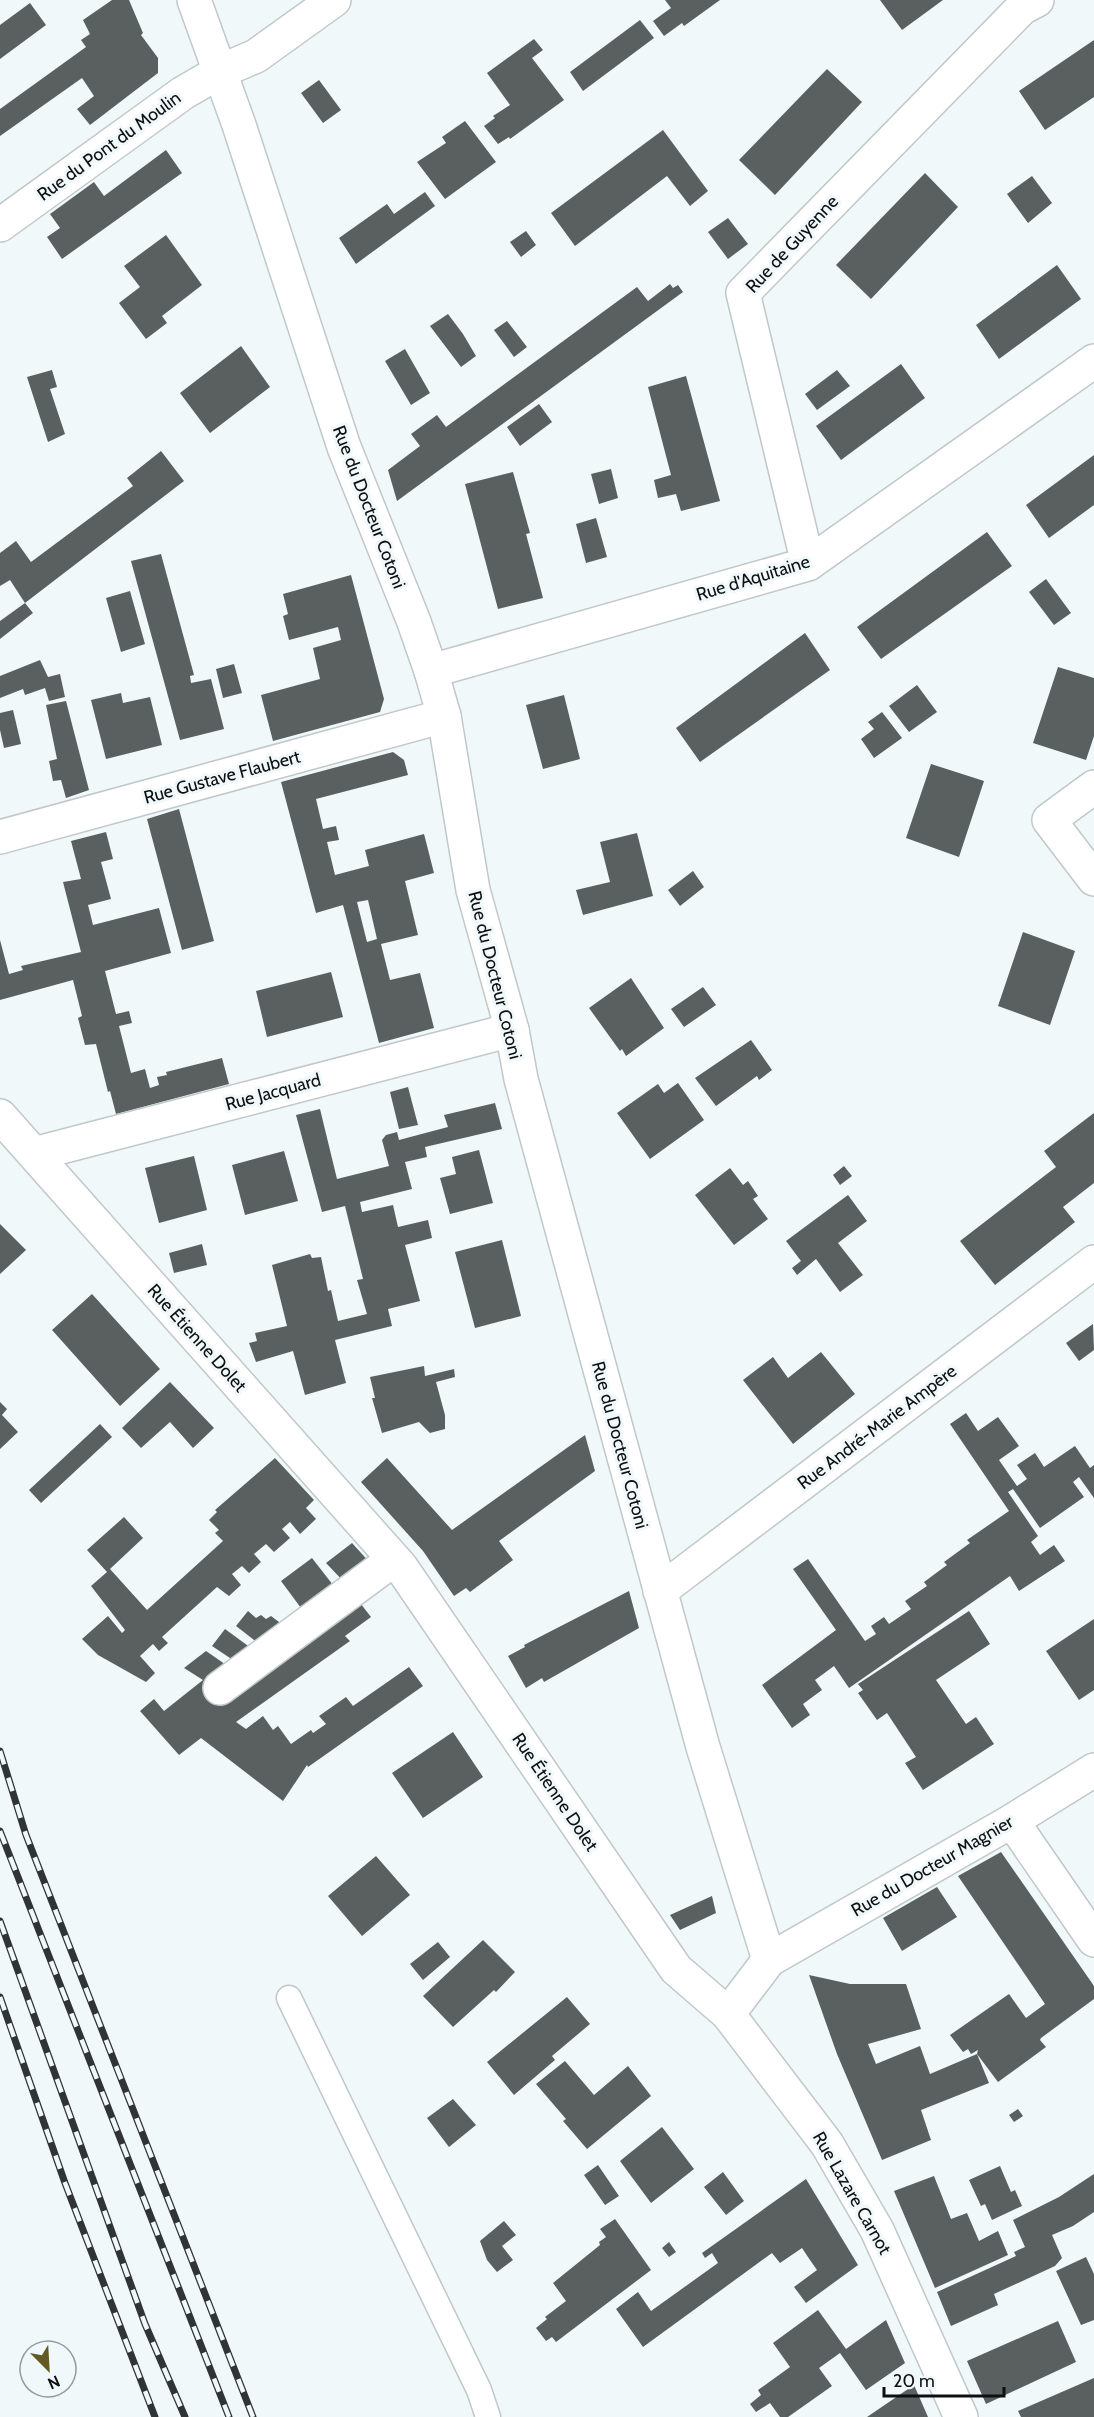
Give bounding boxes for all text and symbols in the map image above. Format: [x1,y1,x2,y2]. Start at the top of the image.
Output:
street label: Rue du Pont du Moulin [33,87,185,205]
street label: Rue de Guyenne [741,191,843,297]
street label: Rue du Docteur Cotoni [328,422,410,592]
street label: Rue d'Aquitaine [694,550,812,606]
street label: Rue Gustave Flaubert [141,746,303,808]
street label: Rue du Docteur Cotoni [463,889,527,1061]
street label: Rue Jacquard [223,1069,323,1115]
street label: Rue Étienne Dolet [143,1279,251,1397]
street label: Rue du Docteur Cotoni [587,1359,653,1531]
street label: Rue André-Marie Ampère [793,1360,961,1494]
street label: Rue Étienne Dolet [507,1729,603,1855]
street label: Rue du Docteur Magnier [847,1811,1017,1921]
street label: Rue Lazare Carnot [808,2128,896,2258]
north arrow [18,2339,78,2399]
scale bar [884,2360,1004,2398]
text: 20 m [893,2370,935,2392]
text: N [45,2371,63,2393]

